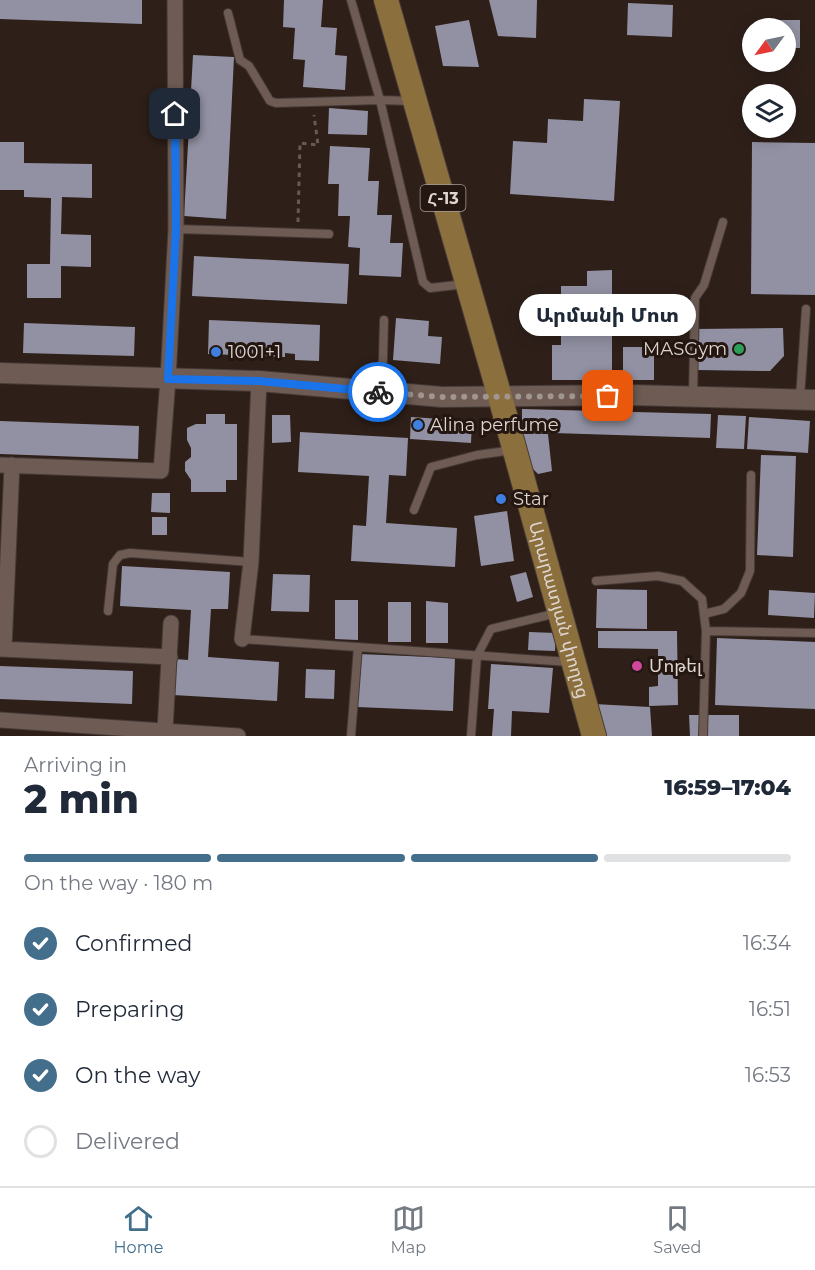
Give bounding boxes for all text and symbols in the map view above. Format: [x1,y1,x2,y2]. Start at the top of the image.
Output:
north arrow [742,18,796,72]
map controls [742,18,796,138]
button: layers [742,84,796,138]
pin [149,88,200,139]
icon: home [158,97,191,130]
road number: Հ-13 [420,185,466,211]
callout: Արմանի Մոտ [520,294,696,336]
text: Արմանի Մոտ [536,303,679,327]
place label: MASGym [643,338,727,360]
place label: 1001+1 [228,341,281,363]
marker: MASGym [732,342,746,356]
marker: 1001+1 [209,345,223,359]
courier [348,362,408,422]
pin [582,370,633,421]
icon: bike [362,376,395,409]
icon: bag [591,379,624,412]
place label: Alina perfume [430,414,559,436]
marker: Alina perfume [411,418,425,432]
place label: Star [513,488,549,510]
marker: Star [494,492,508,506]
street label: Արարատյան փողոց [524,519,594,701]
place label: Մոթել [649,655,703,677]
marker: Մոթել [630,659,644,673]
text: Arriving in [24,753,127,777]
text: 16:59–17:04 [664,774,791,801]
text: 2 min [24,775,139,823]
text: On the way · 180 m [24,871,213,895]
icon: check [24,927,57,960]
text: Confirmed [75,930,192,957]
text: 16:34 [743,931,791,955]
icon: check [24,993,57,1026]
text: Preparing [75,996,184,1023]
text: 16:51 [749,997,791,1021]
icon: check [24,1059,57,1092]
text: On the way [75,1062,200,1089]
text: 16:53 [745,1063,791,1087]
text: Delivered [75,1128,180,1155]
tab: Home [114,1202,163,1257]
tab: Map [391,1202,426,1257]
tab: Saved [653,1202,701,1257]

